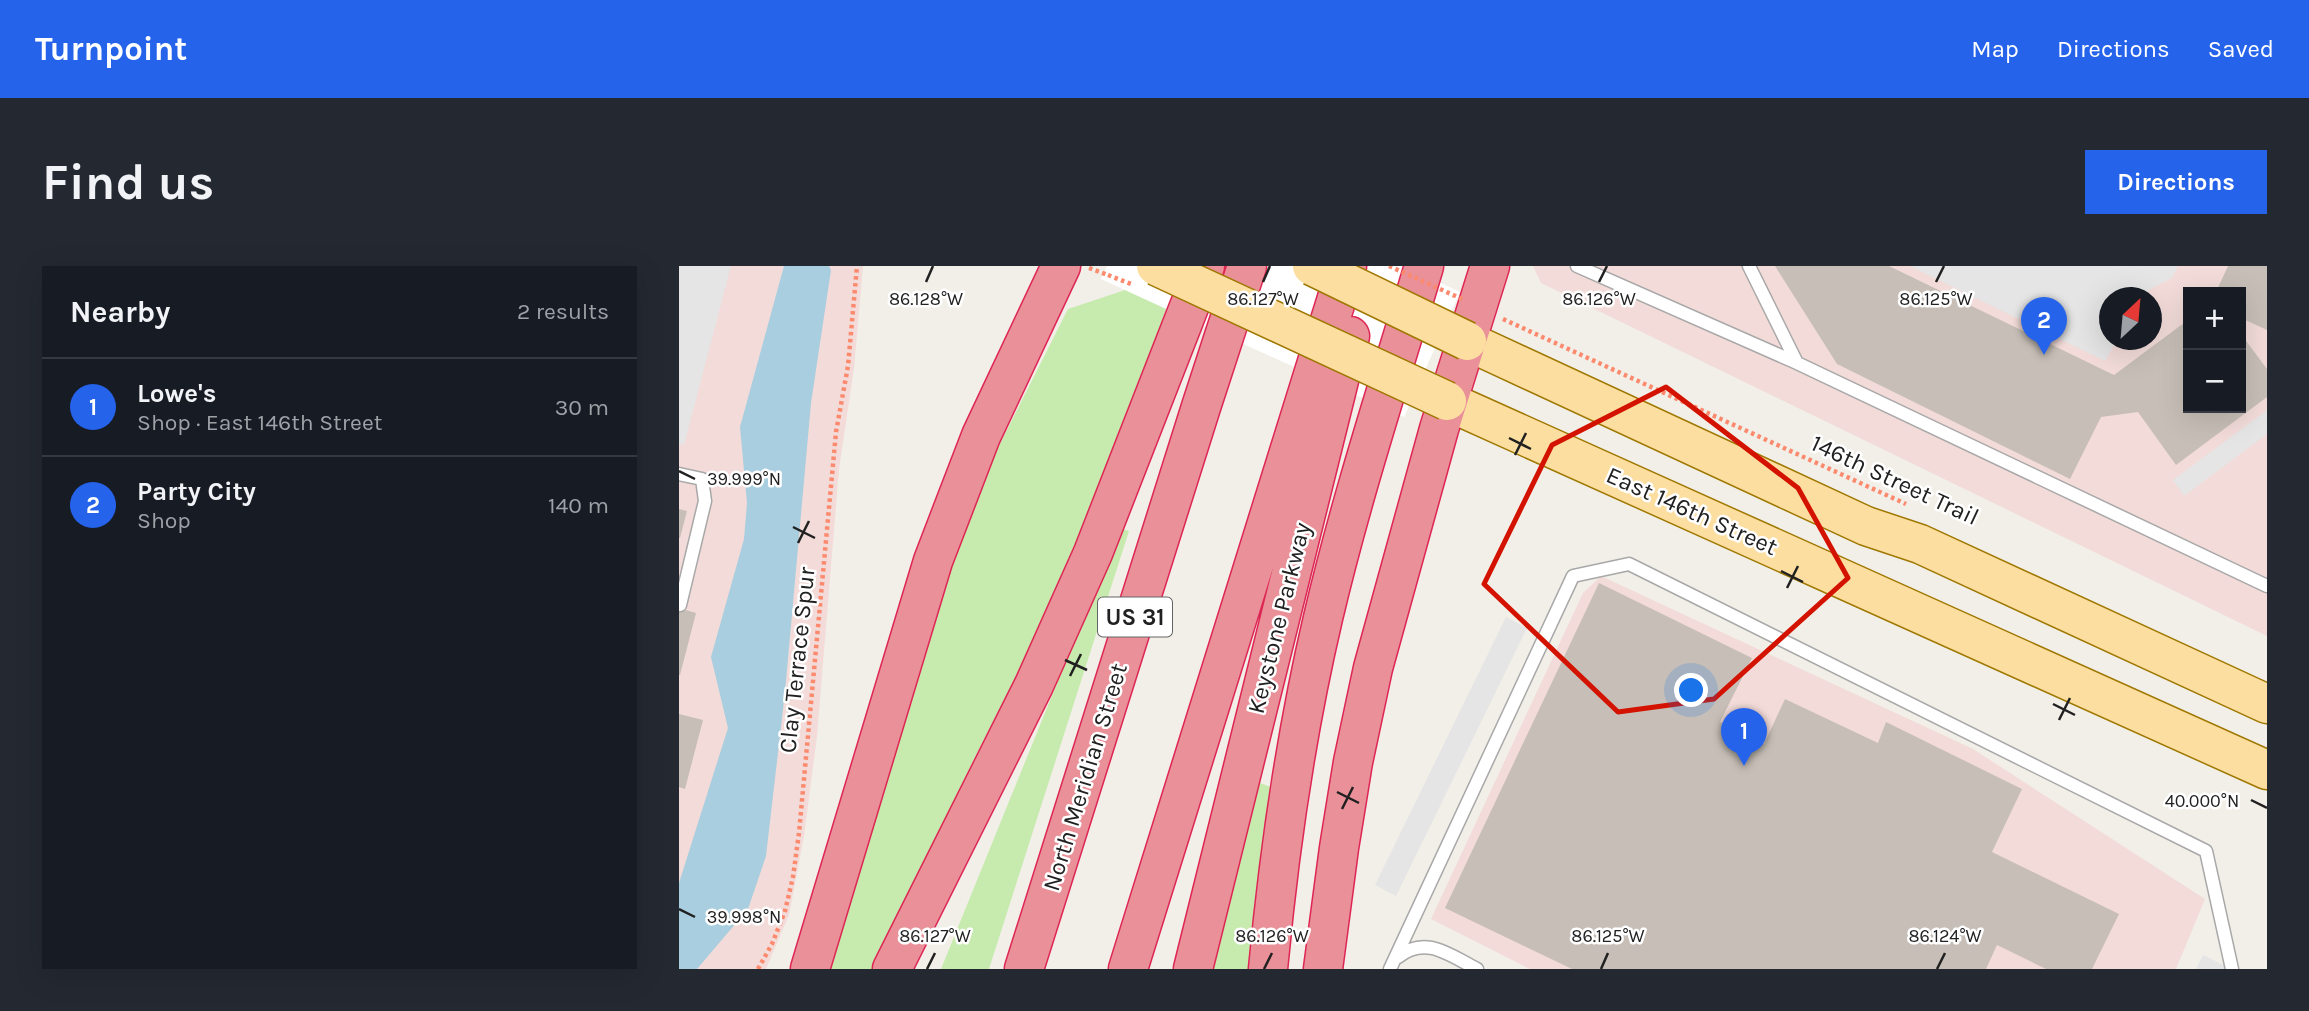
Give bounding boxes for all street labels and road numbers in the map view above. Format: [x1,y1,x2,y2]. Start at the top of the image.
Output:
street label: 146th Street Trail [1807,429,1983,531]
street label: East 146th Street [1602,461,1782,561]
street label: Keystone Parkway [1242,520,1316,716]
street label: Clay Terrace Spur [773,565,821,754]
road number: US 31 [1098,598,1172,636]
street label: North Meridian Street [1037,660,1133,894]

